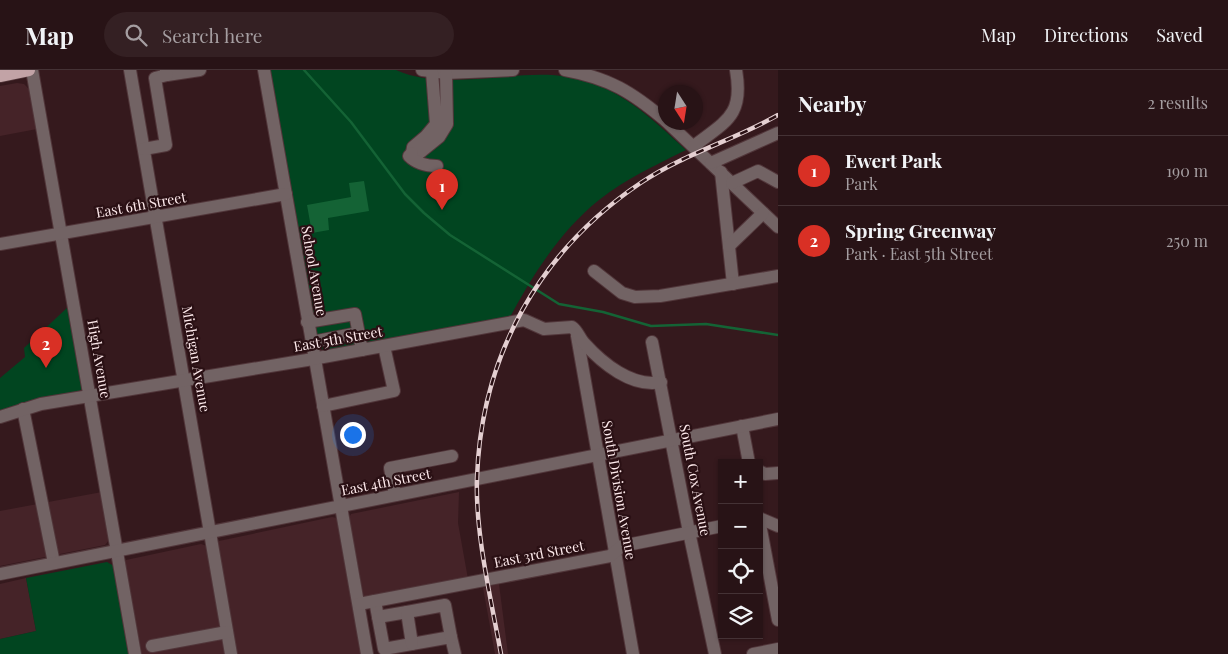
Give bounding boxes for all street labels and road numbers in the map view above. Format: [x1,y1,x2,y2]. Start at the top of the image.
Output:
street label: East 6th Street [94,187,189,222]
street label: School Avenue [297,224,332,317]
street label: Michigan Avenue [178,304,215,413]
street label: High Avenue [83,318,116,400]
street label: East 5th Street [292,321,385,356]
street label: South Division Avenue [598,419,641,561]
street label: South Cox Avenue [675,422,716,537]
street label: East 4th Street [340,463,433,500]
street label: East 3rd Street [492,535,587,572]

